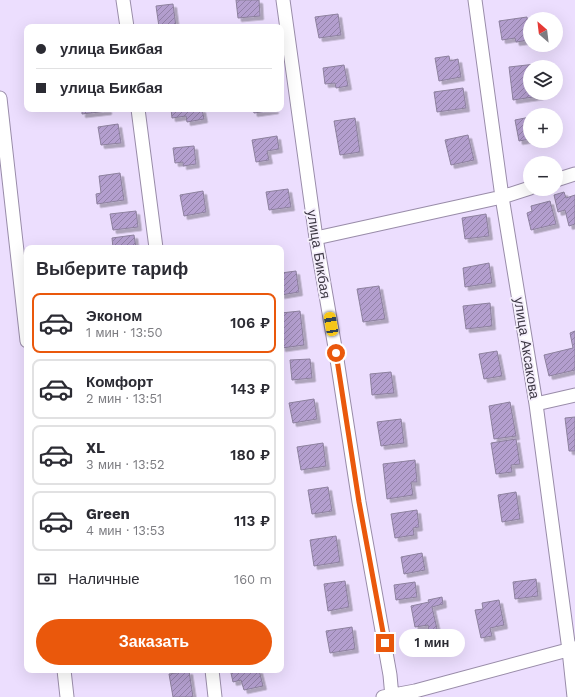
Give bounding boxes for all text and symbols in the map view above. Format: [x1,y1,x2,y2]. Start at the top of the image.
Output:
north arrow [523,12,563,52]
map controls [523,12,563,196]
text: улица Бикбая [60,40,163,58]
button: layers [523,60,563,100]
text: улица Бикбая [60,79,163,97]
button: + [523,108,563,148]
button: − [523,156,563,196]
street label: улица Бикбая [304,208,334,300]
text: Выберите тариф [36,258,188,279]
street label: улица Аксакова [511,296,543,400]
icon: car [38,305,74,341]
text: Эконом [86,307,142,325]
car [323,311,339,337]
text: 106 ₽ [230,314,270,332]
text: 1 мин · 13:50 [86,325,163,340]
route start [327,344,345,362]
icon: car [38,371,74,407]
text: Комфорт [86,373,153,391]
text: 143 ₽ [231,380,270,398]
text: 2 мин · 13:51 [86,391,162,406]
icon: car [38,437,74,473]
text: XL [86,439,105,457]
text: 180 ₽ [230,446,270,464]
text: 3 мин · 13:52 [86,457,165,472]
icon: car [38,503,74,539]
text: Green [86,505,130,523]
text: 113 ₽ [234,512,270,530]
text: 4 мин · 13:53 [86,523,165,538]
icon: cash [36,568,58,590]
text: Наличные [68,570,140,588]
text: 160 m [234,572,272,587]
button: Заказать [36,619,272,665]
callout: 1 мин [399,629,465,657]
route end [376,634,394,652]
text: 1 мин [415,635,449,650]

